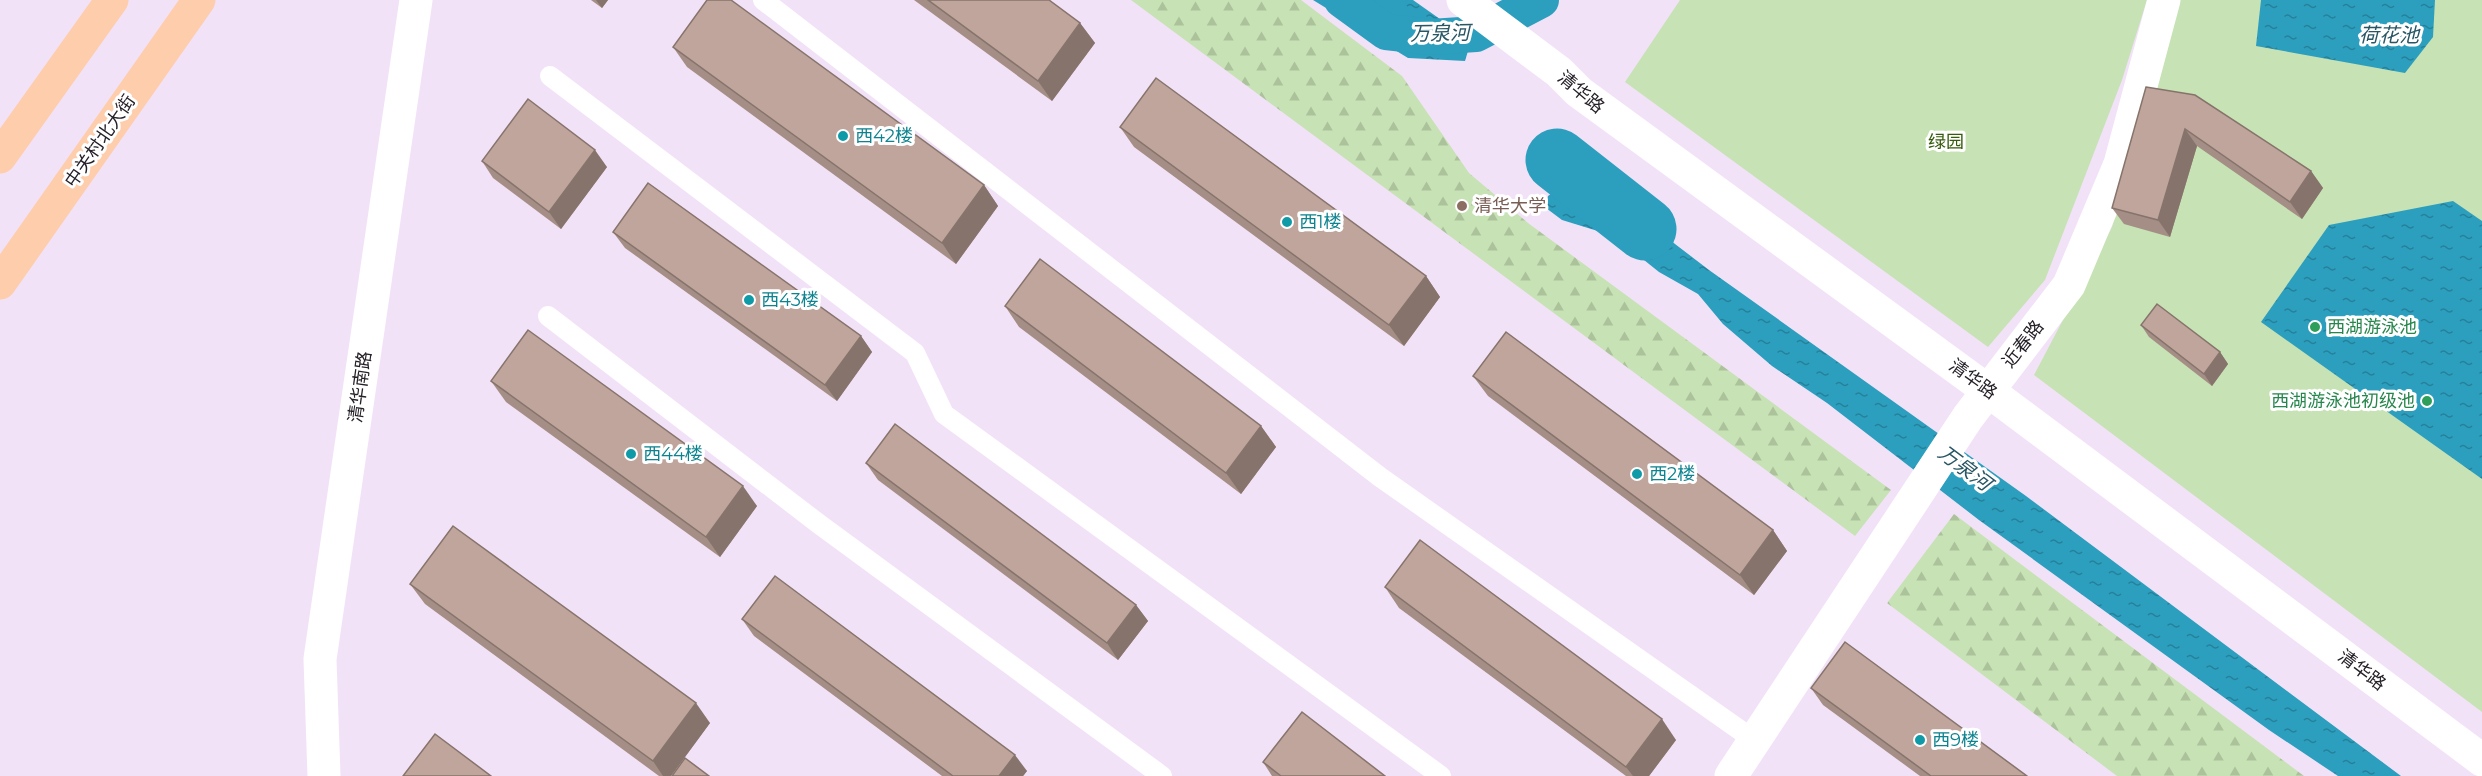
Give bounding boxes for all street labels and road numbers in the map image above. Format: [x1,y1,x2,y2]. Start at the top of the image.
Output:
street label: 清华路 [1553,66,1609,118]
street label: 中关村北大街 [60,90,140,192]
street label: 近春路 [1998,316,2048,372]
street label: 清华南路 [344,350,376,424]
street label: 清华路 [1945,354,2001,404]
street label: 清华路 [2334,645,2390,695]

